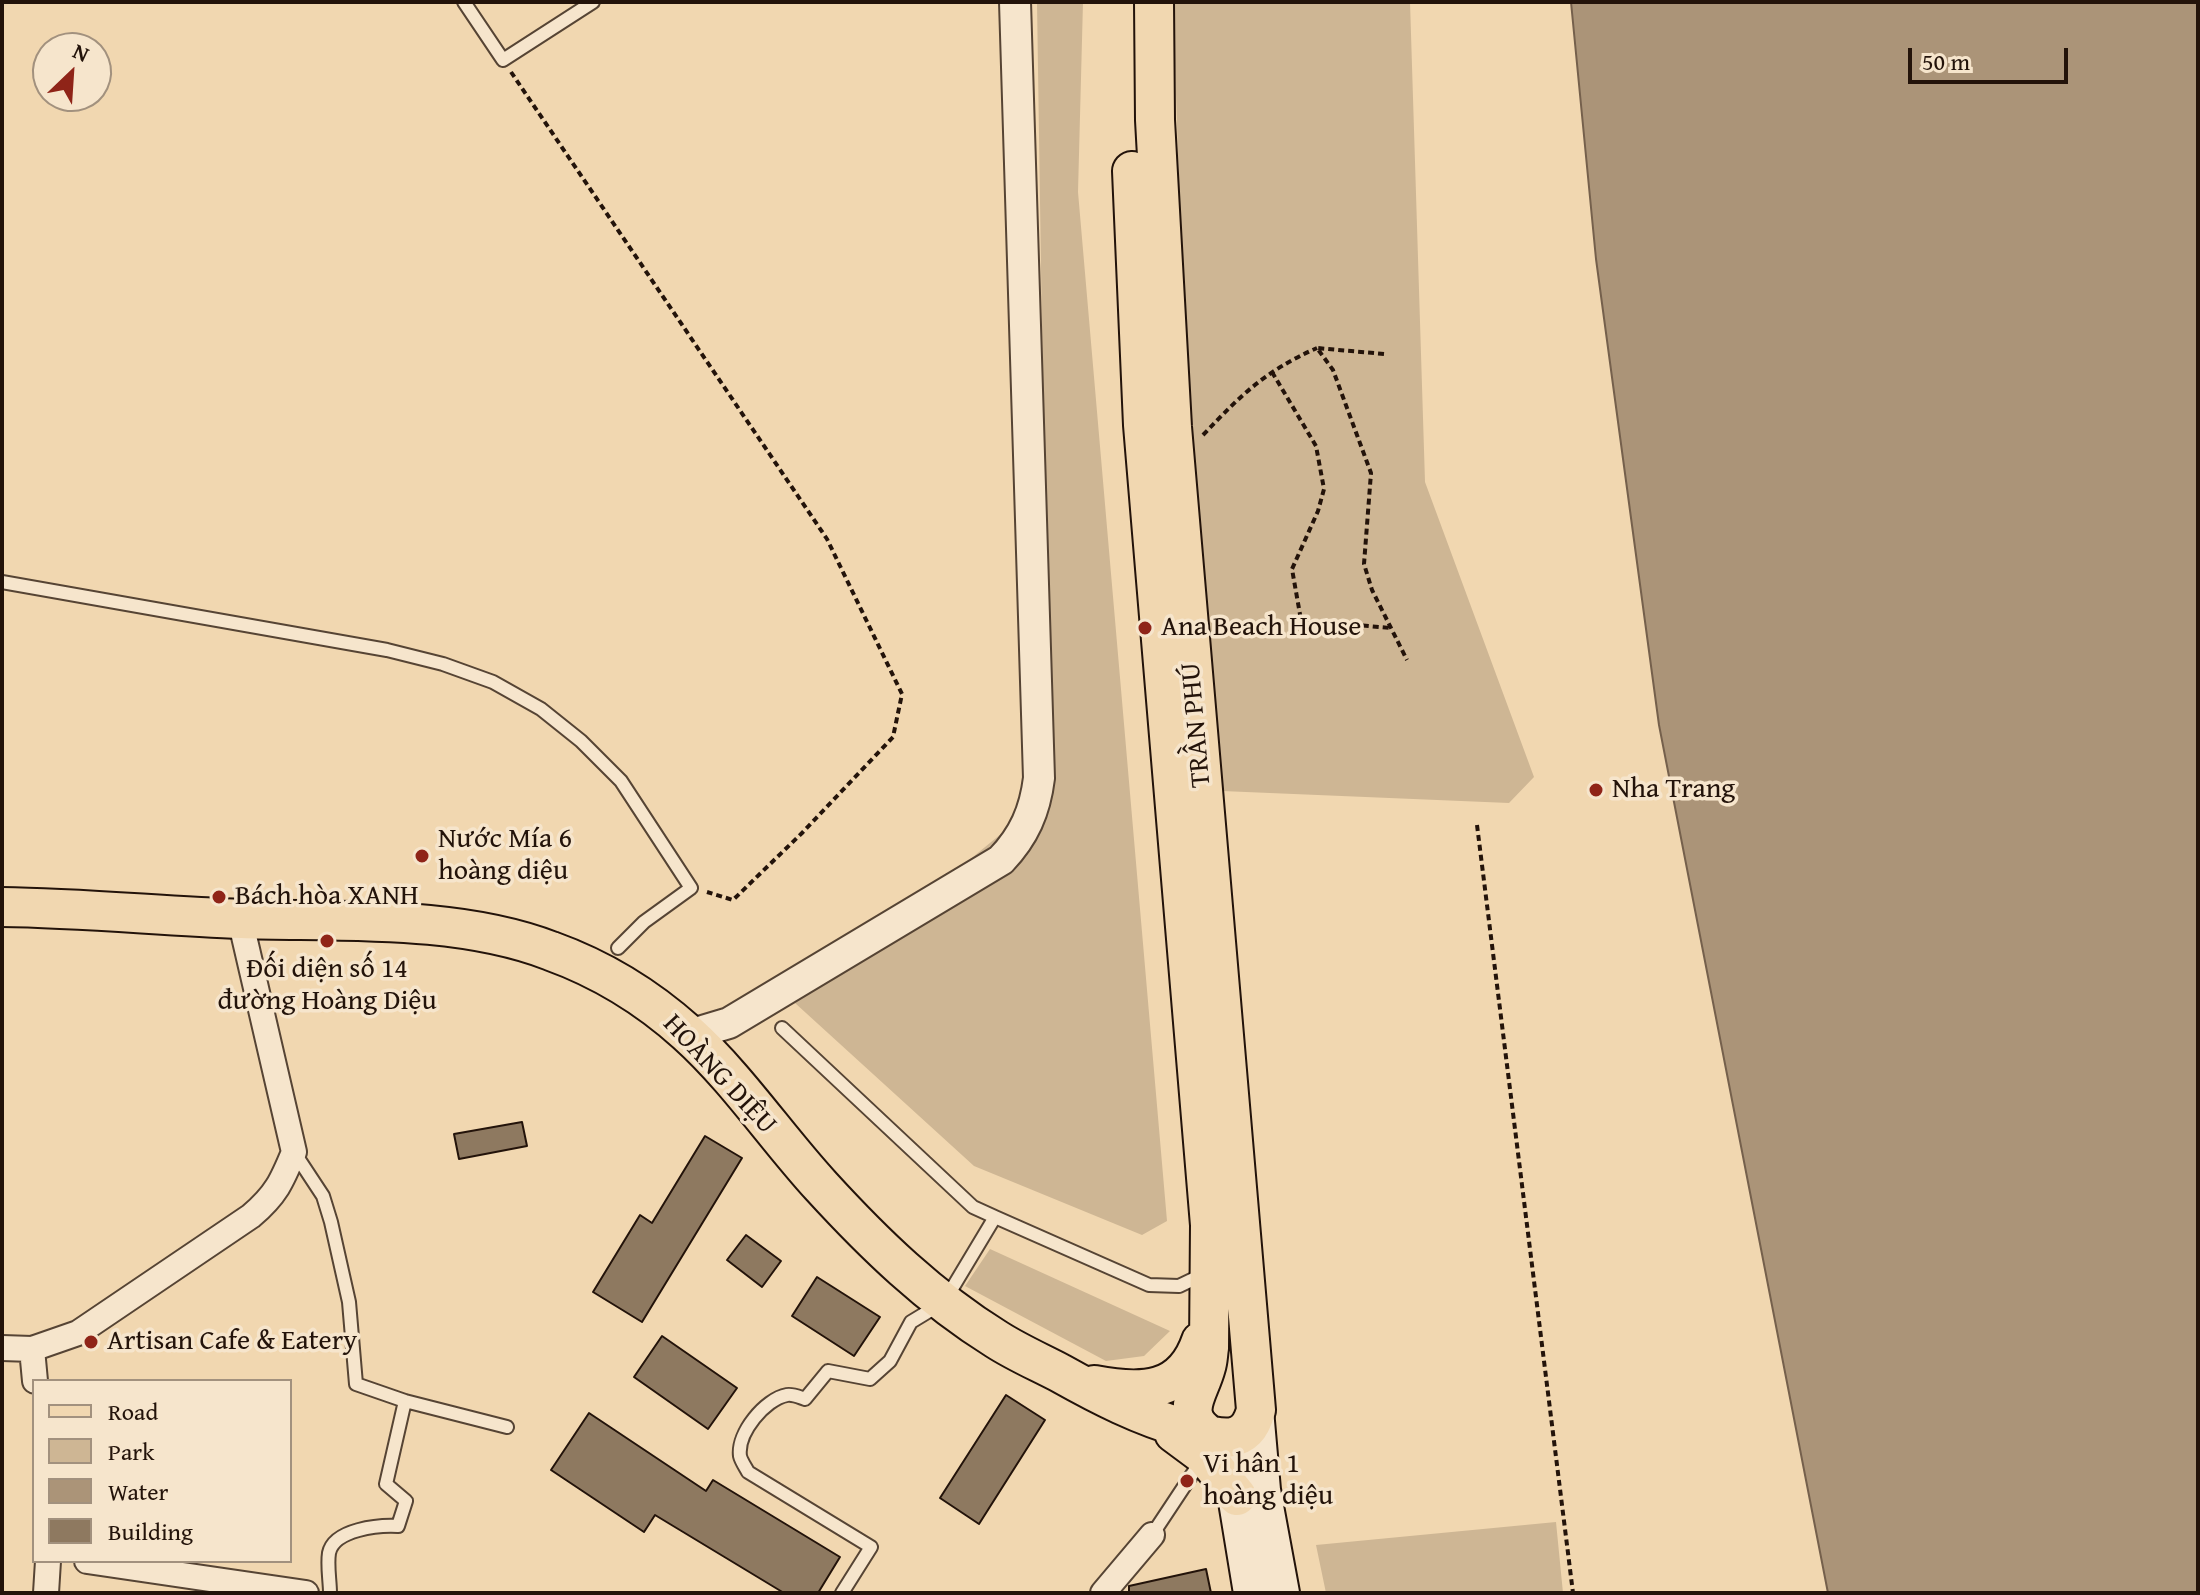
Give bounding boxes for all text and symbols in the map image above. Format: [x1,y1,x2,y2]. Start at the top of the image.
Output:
north arrow [32,32,112,112]
scale bar [1912,32,2072,82]
text: N [68,34,95,70]
text: 50 m [1922,44,1970,79]
place label: Ana Beach House [1161,611,1361,645]
marker: Ana Beach House [1136,619,1154,637]
street label: TRẦN PHÚ [1175,661,1219,789]
place label: Nha Trang [1612,773,1735,807]
marker: Nha Trang [1587,781,1605,799]
place label: Nước Mía 6 hoàng diệu [438,823,572,889]
marker: Nước Mía 6 hoàng diệu [413,847,431,865]
place label: Bách hòa XANH [235,880,419,914]
marker: Bách hòa XANH [210,888,228,906]
marker: Đối diện số 14 đường Hoàng Diệu [318,932,336,950]
place label: Đối diện số 14 đường Hoàng Diệu [217,953,437,1019]
street label: HOÀNG DIỆU [655,1008,783,1142]
place label: Artisan Cafe & Eatery [107,1325,357,1359]
marker: Artisan Cafe & Eatery [82,1333,100,1351]
legend [32,1379,292,1563]
text: Road [108,1394,158,1429]
text: Park [108,1434,154,1469]
place label: Vi hân 1 hoàng diệu [1203,1448,1333,1514]
marker: Vi hân 1 hoàng diệu [1178,1472,1196,1490]
text: Water [108,1474,168,1509]
text: Building [108,1514,193,1549]

